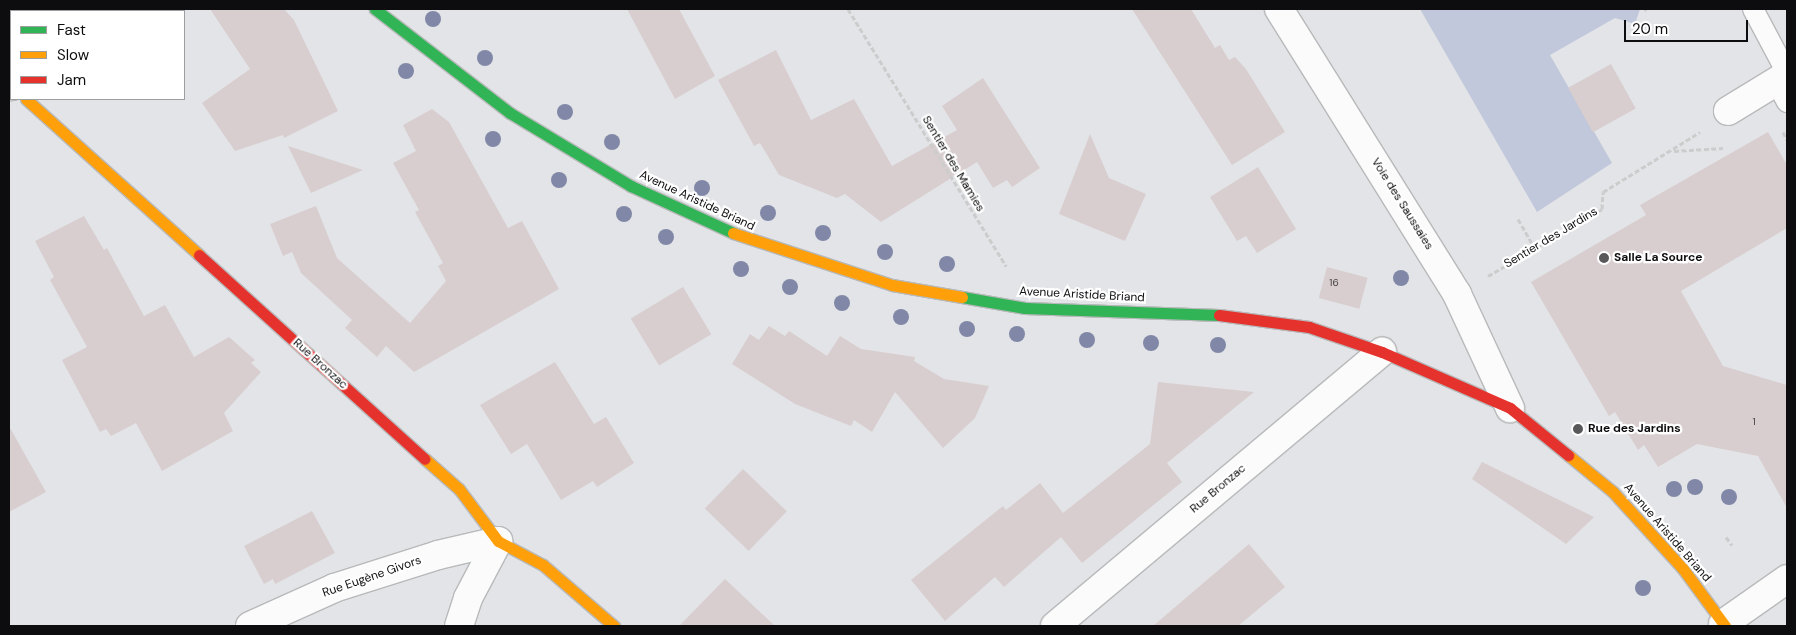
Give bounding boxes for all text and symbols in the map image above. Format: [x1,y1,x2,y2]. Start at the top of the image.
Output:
legend [10,10,185,100]
scale bar [1626,10,1750,42]
text: 20 m [1632,19,1668,39]
text: Fast [57,20,86,40]
text: Slow [57,45,89,65]
text: Jam [57,70,86,90]
street label: Sentier des Mamies [919,113,987,215]
street label: Voie des Saussaies [1368,155,1436,253]
street label: Avenue Aristide Briand [637,168,757,234]
street label: Sentier des Jardins [1502,204,1600,272]
place label: Salle La Source [1614,251,1703,265]
marker: Salle La Source [1598,252,1610,264]
house number: 16 [1329,277,1339,289]
street label: Avenue Aristide Briand [1019,285,1145,305]
street label: Rue Bronzac [290,336,350,392]
house number: 1 [1752,416,1756,428]
place label: Rue des Jardins [1588,422,1681,436]
marker: Rue des Jardins [1572,423,1584,435]
street label: Rue Bronzac [1187,462,1249,516]
street label: Avenue Aristide Briand [1620,481,1714,585]
street label: Rue Eugène Givors [321,553,423,601]

